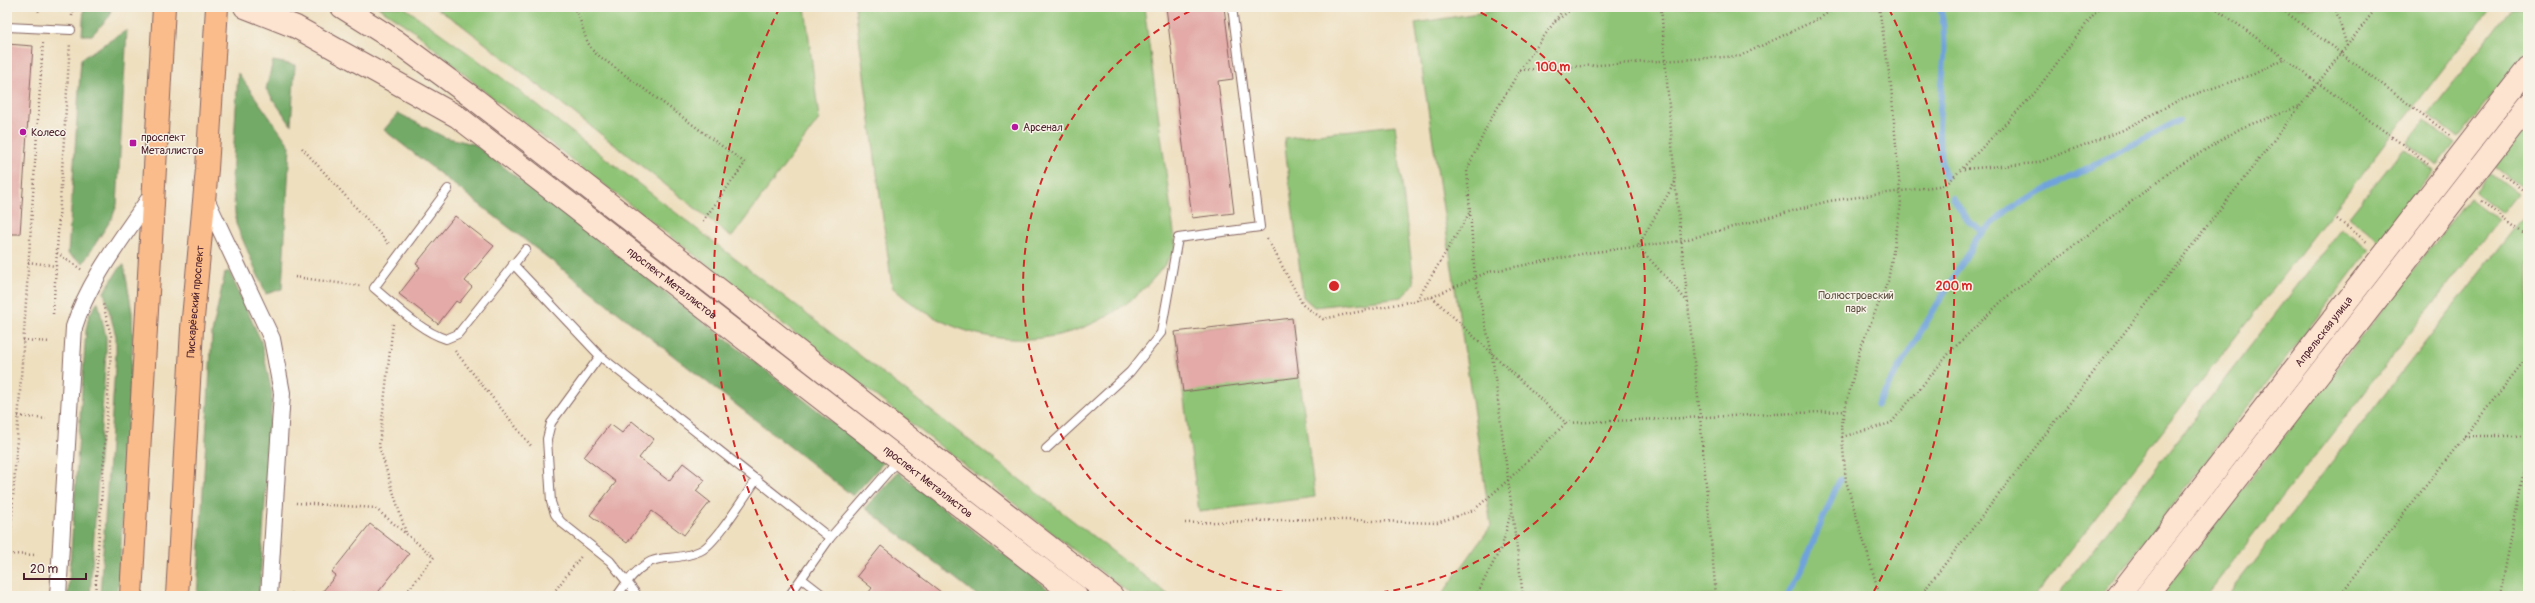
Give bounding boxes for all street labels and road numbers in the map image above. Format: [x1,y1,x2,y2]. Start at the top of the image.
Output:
street label: Пискарёвский проспект [184,244,206,358]
street label: проспект Металлистов [625,244,719,322]
street label: Апрельская улица [2292,294,2355,369]
street label: проспект Металлистов [881,443,976,520]

